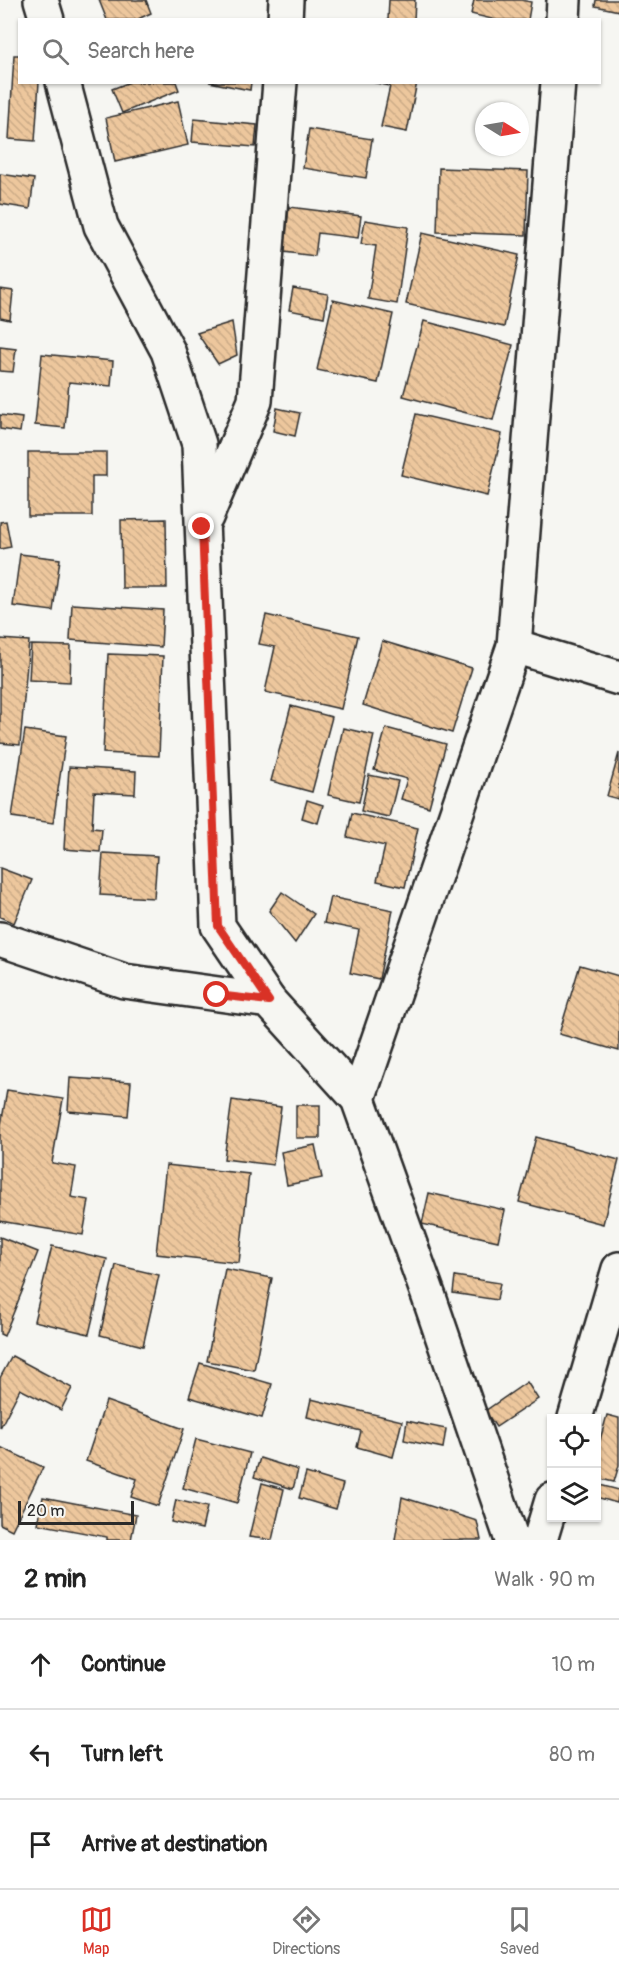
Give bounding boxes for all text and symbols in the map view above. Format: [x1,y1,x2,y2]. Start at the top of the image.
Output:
search box [18,18,601,84]
icon: search [39,35,72,68]
text: Search here [87,37,194,65]
north arrow [475,102,529,156]
route end [188,513,214,539]
route start [203,981,229,1007]
map controls [547,1414,601,1522]
button: locate [547,1414,601,1468]
button: layers [547,1468,601,1522]
scale bar [18,1498,134,1526]
text: 20 m [27,1501,65,1521]
text: 2 min [24,1563,86,1595]
text: Walk · 90 m [494,1567,595,1592]
icon: ahead [24,1648,57,1681]
text: Continue [81,1650,165,1678]
text: 10 m [551,1652,595,1677]
icon: left [24,1738,57,1771]
text: Turn left [81,1740,163,1768]
text: 80 m [549,1742,595,1767]
icon: arrive [24,1828,57,1861]
text: Arrive at destination [81,1830,267,1858]
tab: Map [80,1903,113,1959]
tab: Directions [272,1903,340,1959]
tab: Saved [500,1903,539,1959]

